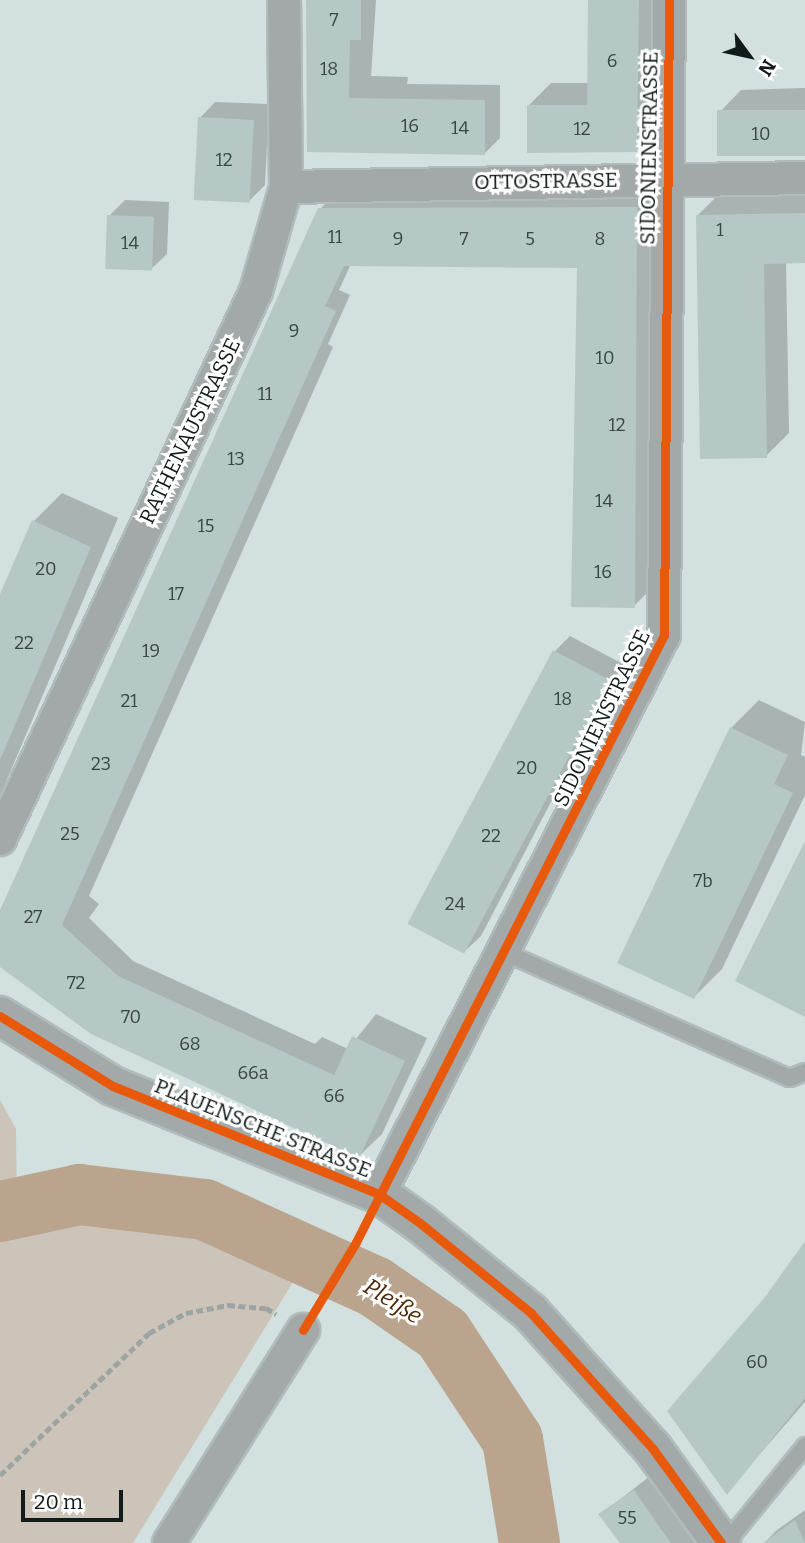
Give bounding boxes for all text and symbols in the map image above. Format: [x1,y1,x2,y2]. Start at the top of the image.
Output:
house number: 7 [329,9,339,31]
north arrow [714,21,784,91]
house number: 6 [607,50,617,72]
street label: SIDONIENSTRASSE [635,51,663,245]
text: N [753,55,781,80]
house number: 18 [320,58,338,80]
house number: 16 [401,115,419,137]
house number: 14 [451,117,469,139]
house number: 12 [573,118,591,140]
house number: 10 [752,123,770,145]
house number: 12 [215,149,233,171]
street label: OTTOSTRASSE [474,167,618,195]
house number: 1 [716,219,724,241]
house number: 11 [328,226,342,248]
house number: 9 [393,228,403,250]
house number: 7 [459,228,469,250]
house number: 5 [525,228,535,250]
house number: 8 [595,228,605,250]
house number: 14 [121,232,139,254]
house number: 9 [289,320,299,342]
street label: RATHENAUSTRASSE [134,334,246,528]
house number: 10 [596,347,614,369]
house number: 11 [258,383,272,405]
house number: 12 [608,414,626,436]
house number: 13 [227,448,245,470]
house number: 14 [595,490,613,512]
house number: 15 [198,515,214,537]
house number: 20 [35,558,57,580]
house number: 16 [594,561,612,583]
house number: 17 [168,583,184,605]
street label: SIDONIENSTRASSE [548,626,656,810]
house number: 22 [14,632,34,654]
house number: 19 [142,640,160,662]
house number: 18 [554,688,572,710]
house number: 21 [120,690,138,712]
house number: 23 [91,753,111,775]
house number: 20 [516,757,538,779]
house number: 25 [60,823,80,845]
house number: 22 [481,825,501,847]
house number: 7b [693,870,713,892]
house number: 24 [445,893,465,915]
house number: 27 [24,906,42,928]
house number: 72 [67,972,85,994]
house number: 70 [121,1006,141,1028]
house number: 68 [179,1033,201,1055]
house number: 66a [238,1062,268,1084]
street label: PLAUENSCHE STRASSE [151,1073,375,1183]
house number: 66 [323,1085,345,1107]
water label: Pleiße [359,1273,427,1329]
house number: 60 [746,1351,768,1373]
scale bar [24,1476,126,1520]
text: 20 m [34,1489,83,1515]
house number: 55 [617,1507,637,1529]

